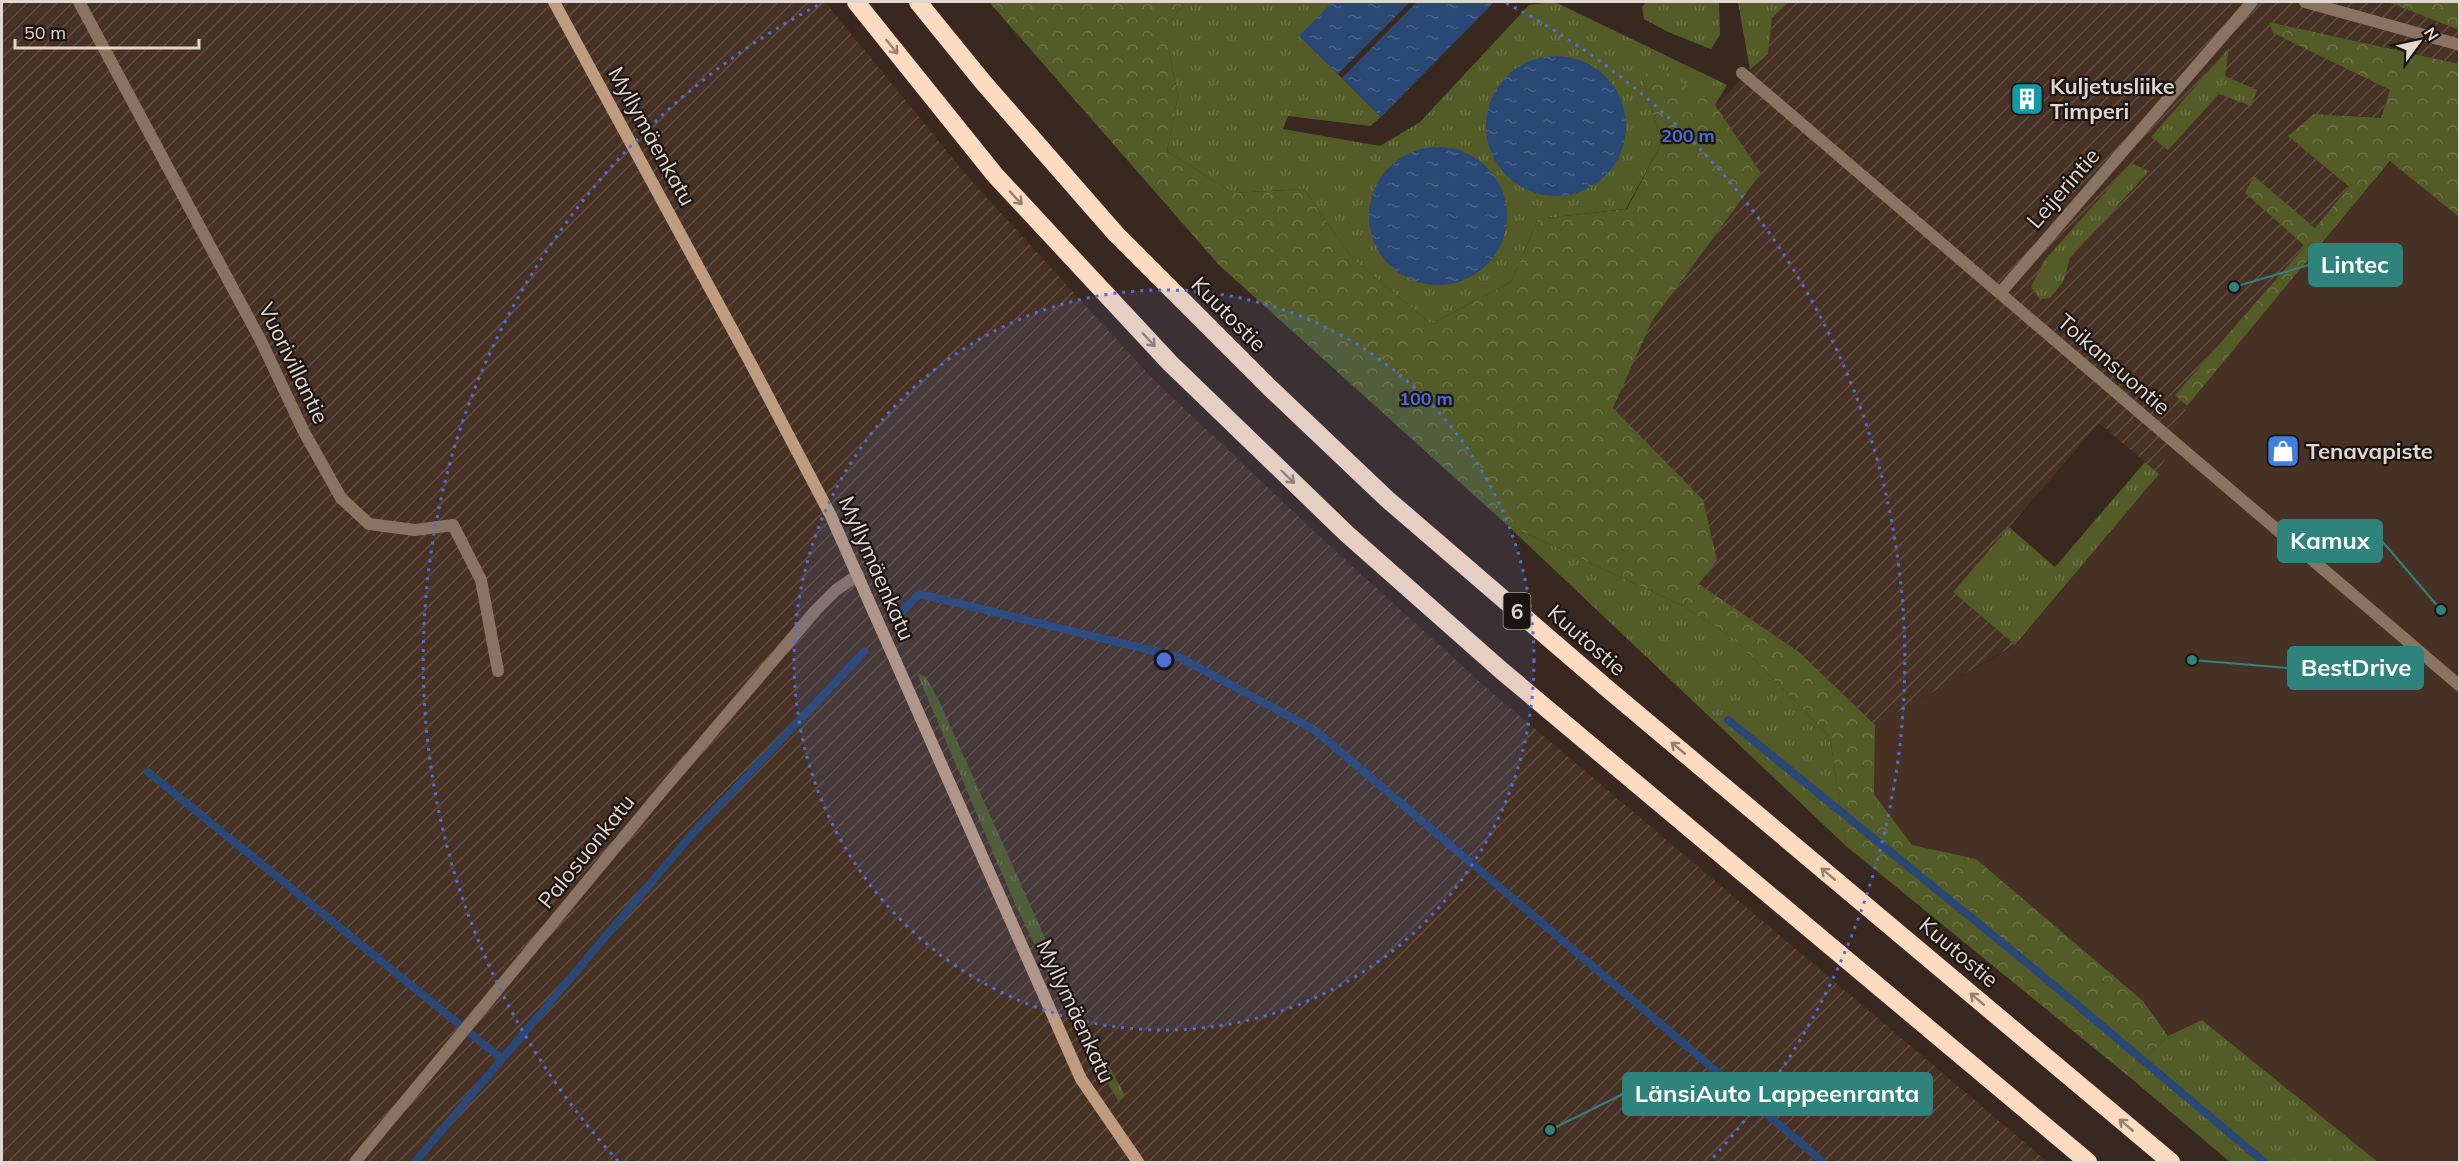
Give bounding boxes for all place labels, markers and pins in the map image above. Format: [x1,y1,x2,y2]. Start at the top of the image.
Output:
place label: Kuljetusliike Timperi [2050,72,2175,125]
building icon: Kuljetusliike Timperi [2009,81,2045,117]
callout: Lintec [2309,244,2402,286]
shop icon: Tenavapiste [2265,433,2301,469]
place label: Tenavapiste [2306,437,2433,465]
callout: Kamux [2278,520,2382,562]
callout: BestDrive [2288,647,2423,689]
centre of rings [1154,650,1174,670]
callout: LänsiAuto Lappeenranta [1623,1073,1932,1115]

